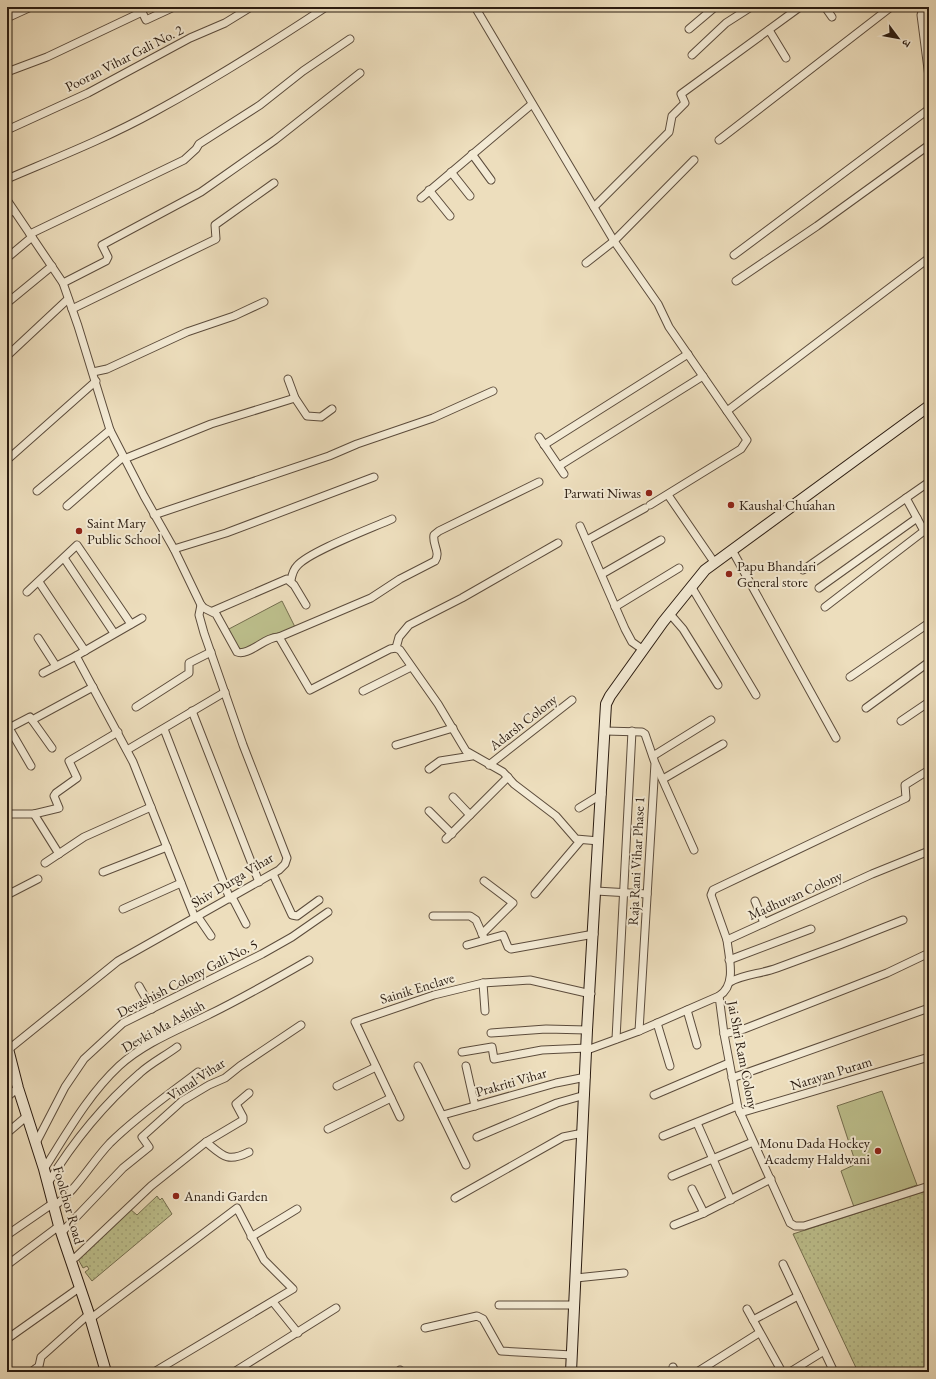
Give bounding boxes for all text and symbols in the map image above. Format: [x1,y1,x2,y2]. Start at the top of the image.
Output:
north arrow [878,18,918,58]
street label: Pooran Vihar Gali No. 2 [62,20,186,96]
text: उ [898,36,914,51]
place label: Parwati Niwas [564,484,641,502]
marker: Parwati Niwas [644,488,654,498]
place label: Kaushal Chuahan [739,496,836,514]
marker: Kaushal Chuahan [726,500,736,510]
place label: Saint Mary Public School [87,514,161,548]
marker: Saint Mary Public School [74,526,84,536]
place label: Papu Bhandari General store [737,557,817,591]
marker: Papu Bhandari General store [724,569,734,579]
street label: Adarsh Colony [485,689,561,755]
street label: Raja Rani Vihar Phase 1 [624,796,648,926]
street label: Shiv Durga Vihar [187,848,277,912]
street label: Madhuvan Colony [745,866,846,924]
street label: Devashish Colony Gali No. 5 [114,935,260,1021]
street label: Sainik Enclave [378,968,457,1008]
street label: Devki Ma Ashish [118,996,208,1056]
street label: Jai Shri Ram Colony [723,998,763,1112]
street label: Narayan Puram [788,1052,874,1094]
street label: Vimal Vihar [164,1054,229,1104]
street label: Prakriti Vihar [473,1063,549,1101]
place label: Monu Dada Hockey Academy Haldwani [759,1134,871,1168]
marker: Monu Dada Hockey Academy Haldwani [873,1146,883,1156]
street label: Foolchor Road [49,1164,89,1247]
place label: Anandi Garden [183,1187,268,1205]
marker: Anandi Garden [171,1191,181,1201]

